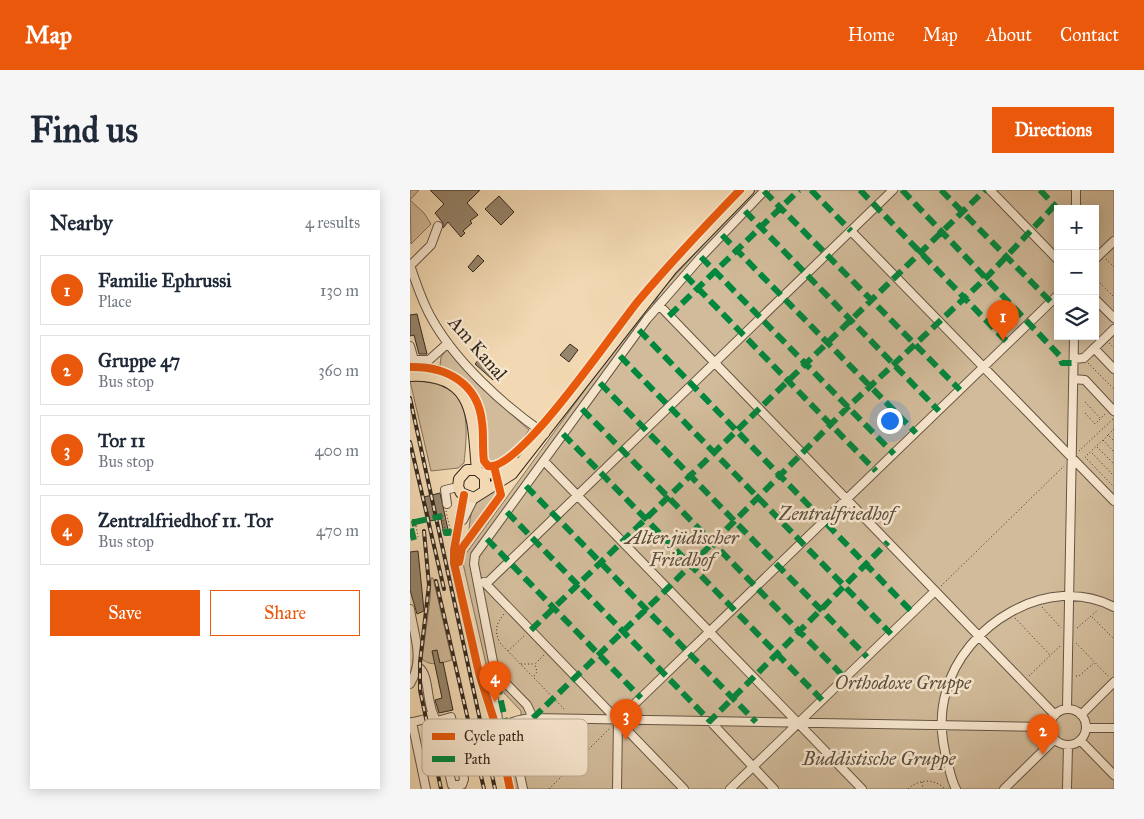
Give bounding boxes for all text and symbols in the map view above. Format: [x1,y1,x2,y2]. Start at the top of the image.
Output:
text: Map [25,20,72,50]
text: Home [848,24,895,46]
text: Map [923,24,958,46]
text: About [986,24,1032,46]
text: Contact [1060,24,1119,46]
button: Directions [992,107,1114,153]
text: Find us [30,109,138,152]
map controls [1054,205,1099,340]
button: + [1054,205,1099,250]
text: Nearby [50,210,113,236]
text: 4 results [305,213,360,232]
button: − [1054,250,1099,295]
text: Familie Ephrussi [98,269,231,292]
text: 1 [64,281,70,300]
text: 130 m [320,281,359,300]
text: Place [98,292,132,311]
button: layers [1054,295,1099,340]
pin: 1 [987,300,1019,341]
street label: Am Kanal [443,310,513,386]
text: Gruppe 47 [98,349,180,372]
text: 2 [63,361,71,380]
text: 360 m [318,361,359,380]
text: Bus stop [98,372,154,391]
your location [877,408,903,434]
text: Tor 11 [98,429,145,452]
text: 3 [64,441,70,460]
text: 400 m [315,441,359,460]
text: Bus stop [98,452,154,471]
park label: Zentralfriedhof [778,502,900,525]
text: Zentralfriedhof 11. Tor [98,509,273,532]
text: 4 [63,521,71,540]
text: 470 m [316,521,359,540]
park label: Alter jüdischer Friedhof [623,526,740,571]
text: Bus stop [98,532,154,551]
button: Save [50,590,200,636]
button: Share [210,590,360,636]
pin: 4 [479,661,511,702]
park label: Orthodoxe Gruppe [835,671,972,695]
pin: 3 [610,699,642,740]
pin: 2 [1027,714,1059,755]
legend [422,719,588,776]
text: Cycle path [464,728,524,745]
park label: Buddistische Gruppe [801,747,957,771]
text: Path [464,751,491,768]

